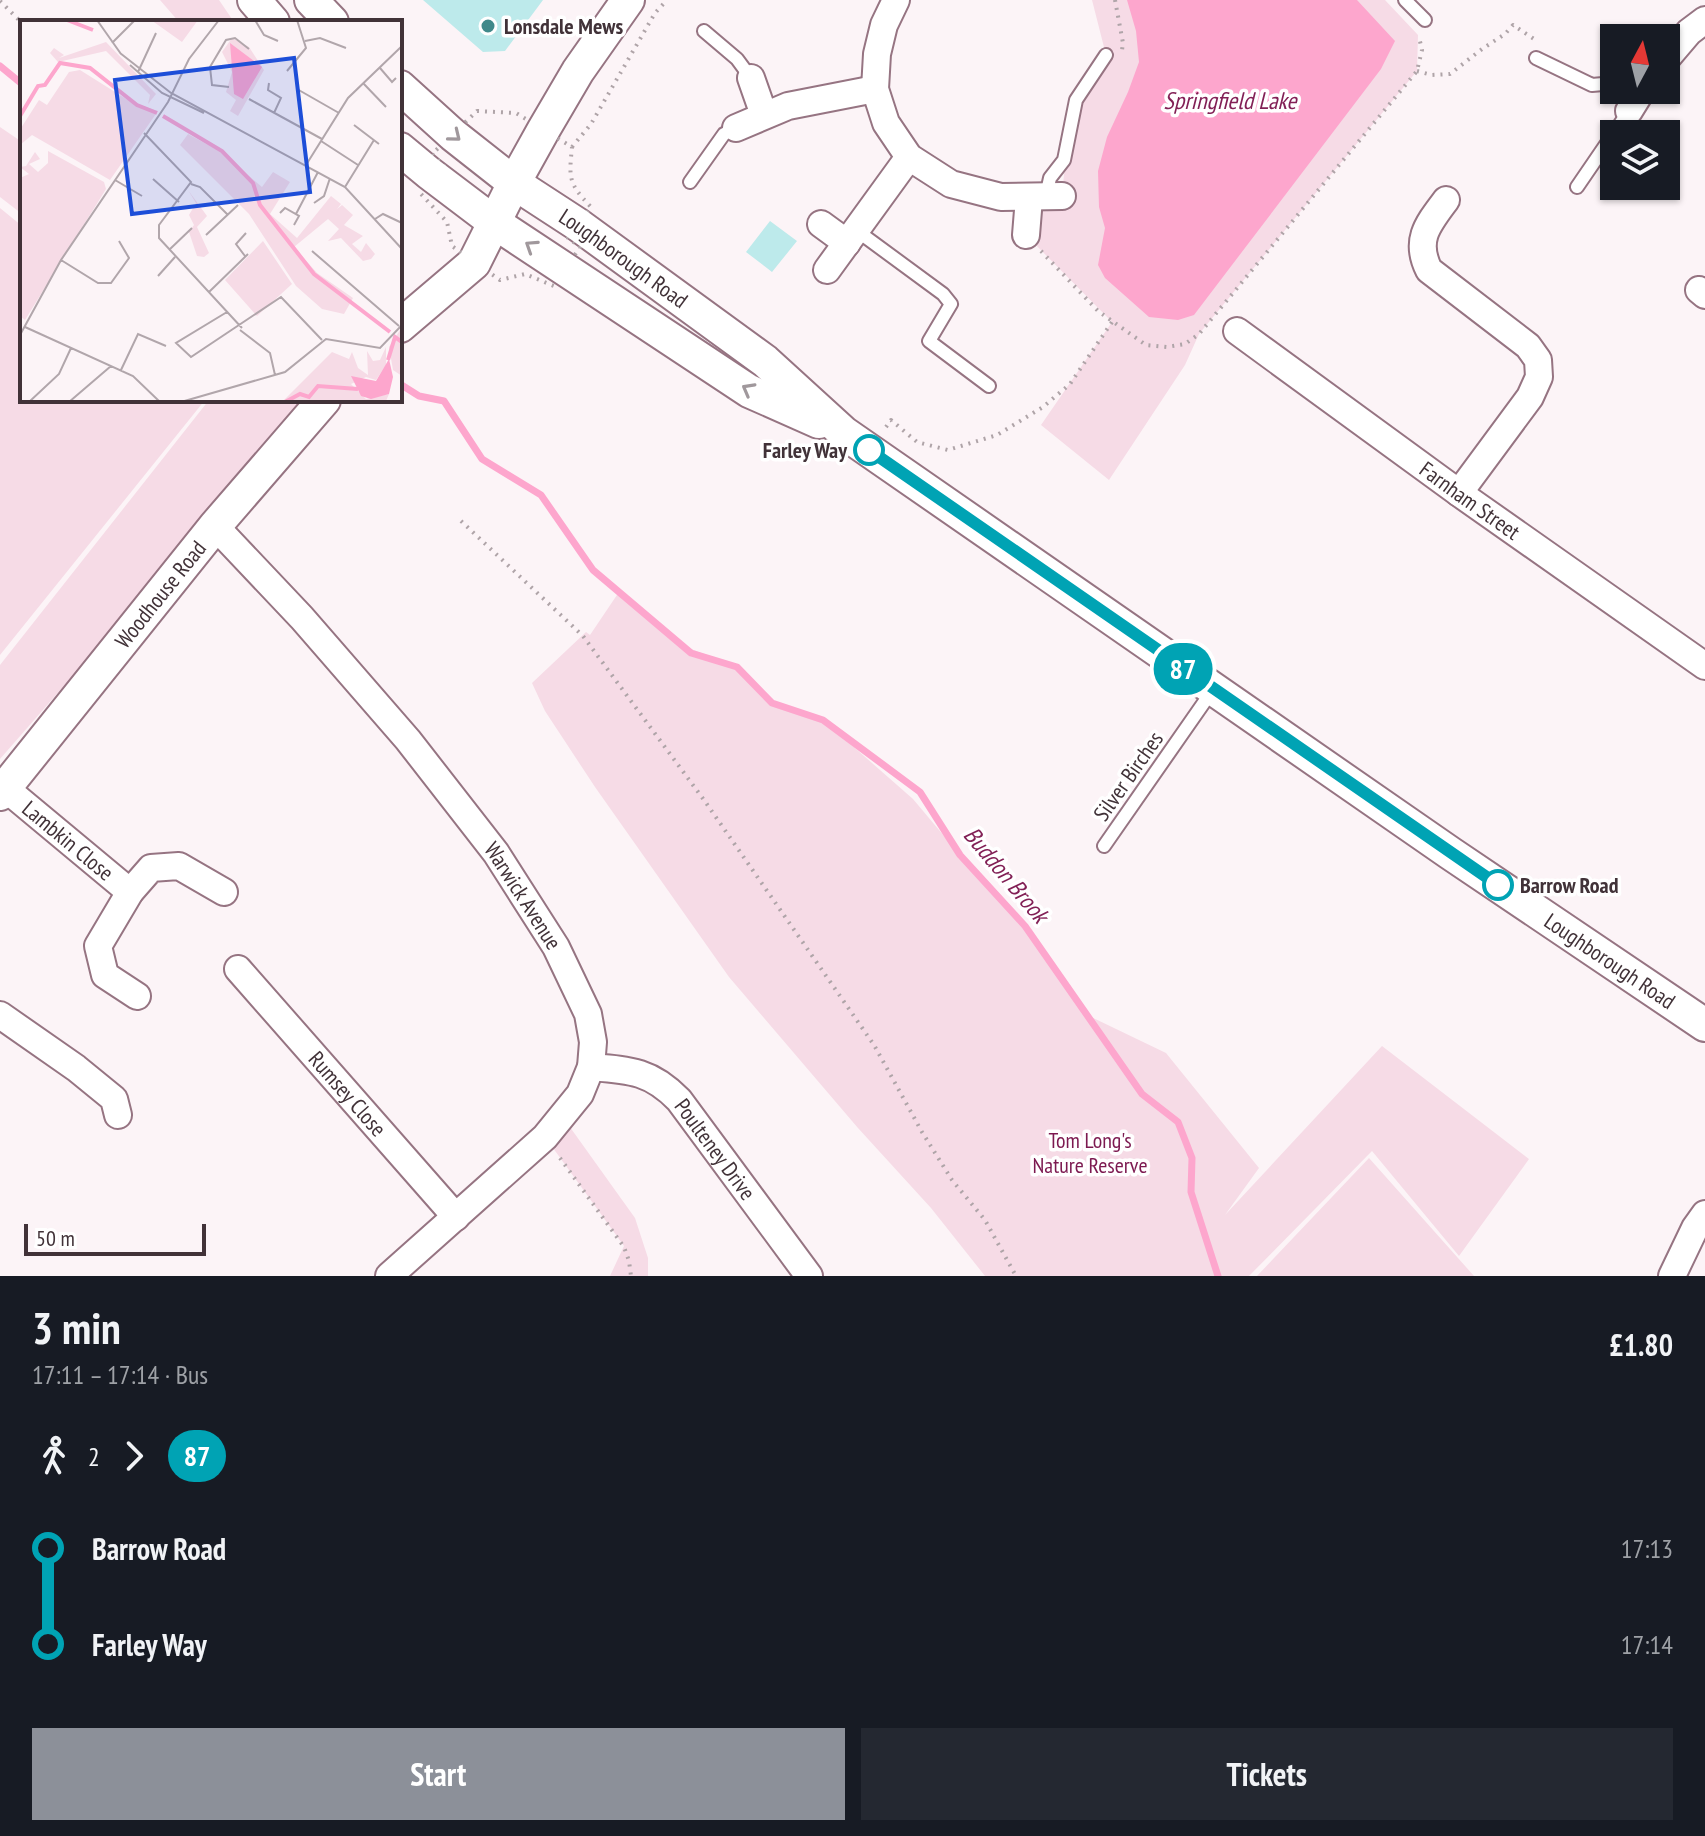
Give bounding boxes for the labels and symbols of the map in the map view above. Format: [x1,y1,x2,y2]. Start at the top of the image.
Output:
place label: Lonsdale Mews [504,12,623,40]
marker: Lonsdale Mews [479,17,497,35]
inset map [20,20,402,402]
north arrow [1600,24,1680,104]
water label: Springfield Lake [1163,85,1299,116]
one-way arrow [446,127,461,141]
street label: Loughborough Road [554,202,693,314]
one-way arrow [525,241,539,256]
one-way arrow [742,383,757,399]
marker: Farley Way [854,435,884,465]
place label: Farley Way [763,436,848,464]
street label: Farnham Street [1414,455,1526,546]
street label: Woodhouse Road [109,535,212,654]
line badge: 87 [1147,643,1219,695]
street label: Silver Birches [1087,726,1169,826]
street label: Lambkin Close [17,794,119,887]
water label: Buddon Brook [957,820,1057,931]
street label: Warwick Avenue [478,836,568,955]
marker: Barrow Road [1483,870,1513,900]
place label: Barrow Road [1520,871,1619,899]
street label: Loughborough Road [1539,907,1681,1015]
street label: Rumsey Close [303,1045,393,1142]
street label: Poulteney Drive [669,1093,762,1205]
park label: Tom Long's Nature Reserve [1033,1126,1147,1179]
scale bar [24,1220,206,1256]

